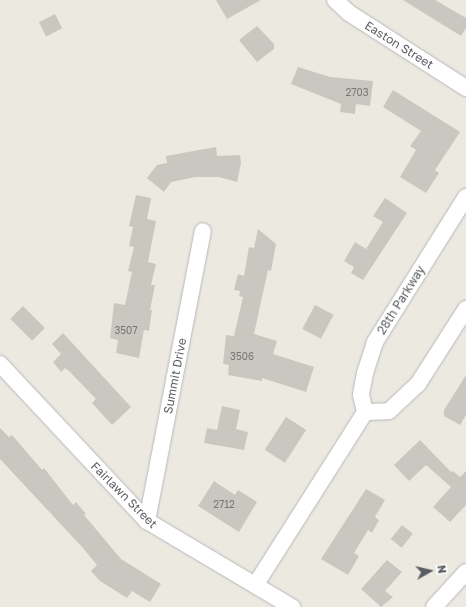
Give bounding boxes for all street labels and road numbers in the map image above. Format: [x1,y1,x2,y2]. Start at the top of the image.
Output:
street label: Easton Street [362,18,436,72]
street label: 28th Parkway [374,263,428,337]
street label: Summit Drive [161,337,189,415]
street label: Fairlawn Street [88,459,160,531]

